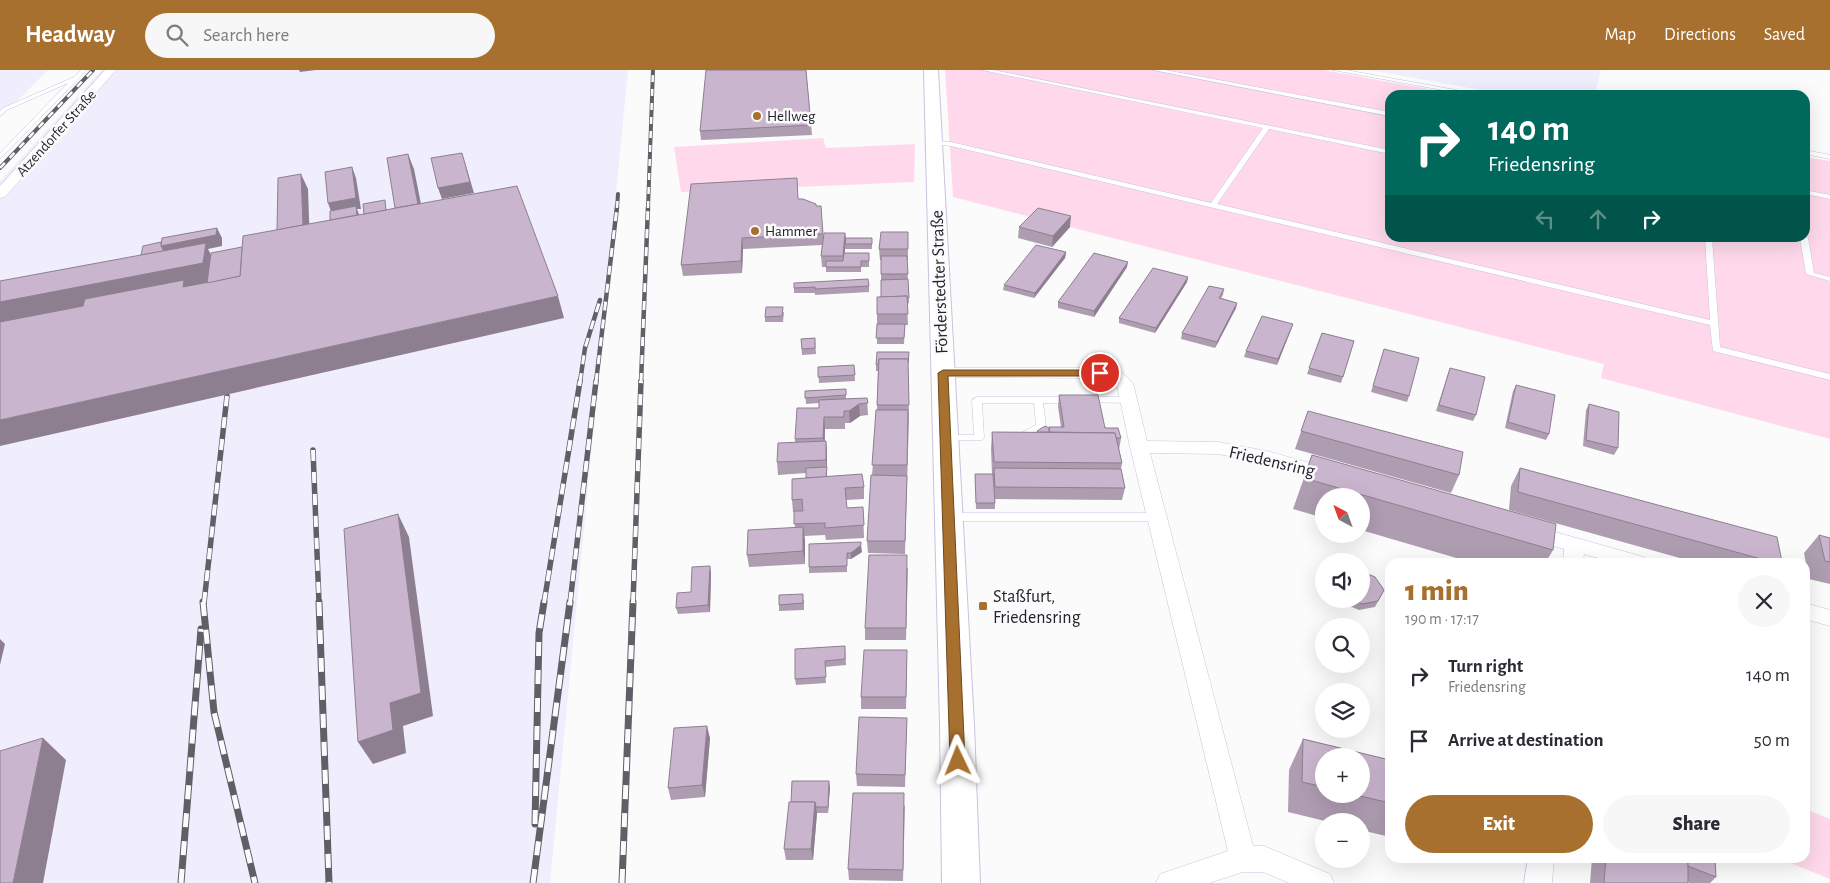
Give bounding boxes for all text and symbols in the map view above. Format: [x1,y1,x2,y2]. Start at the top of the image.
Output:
search box [145,13,495,58]
icon: search [163,21,191,49]
text: Headway [25,23,115,47]
text: Search here [203,26,289,45]
text: Map [1605,26,1636,44]
text: Directions [1664,26,1736,44]
text: Saved [1764,26,1805,44]
street label: Atzendorfer Straße [14,87,99,180]
place label: Hellweg [767,109,816,124]
marker: Hellweg [751,110,763,122]
icon: right [1405,110,1470,175]
text: 140 m [1488,112,1570,147]
text: Friedensring [1488,153,1595,175]
icon: left [1531,205,1559,233]
icon: ahead [1584,205,1612,233]
icon: right [1637,205,1665,233]
street label: Förderstedter Straße [928,210,952,354]
place label: Hammer [765,224,818,239]
marker: Hammer [749,225,761,237]
pin [1079,352,1121,394]
icon: arrive [1086,359,1114,387]
street label: Friedensring [1227,443,1317,481]
north arrow [1315,488,1370,542]
map controls [1315,488,1370,868]
button: sound [1315,553,1370,608]
button: close [1738,575,1790,627]
text: 1 min [1405,576,1469,606]
place label: Staßfurt, Friedensring [993,588,1081,627]
marker: Staßfurt, Friedensring [977,600,989,612]
text: 190 m · 17:17 [1405,611,1479,627]
button: search [1315,618,1370,673]
text: Turn right [1448,657,1523,676]
icon: right [1405,662,1433,690]
text: 140 m [1746,666,1790,685]
text: Friedensring [1448,679,1526,695]
button: layers [1315,683,1370,738]
icon: arrive [1405,727,1433,755]
text: Arrive at destination [1448,731,1604,750]
text: 50 m [1754,731,1790,750]
position arrow [931,734,983,786]
button: + [1315,748,1370,803]
button: Exit [1405,795,1593,853]
button: Share [1603,795,1790,853]
button: − [1315,813,1370,868]

